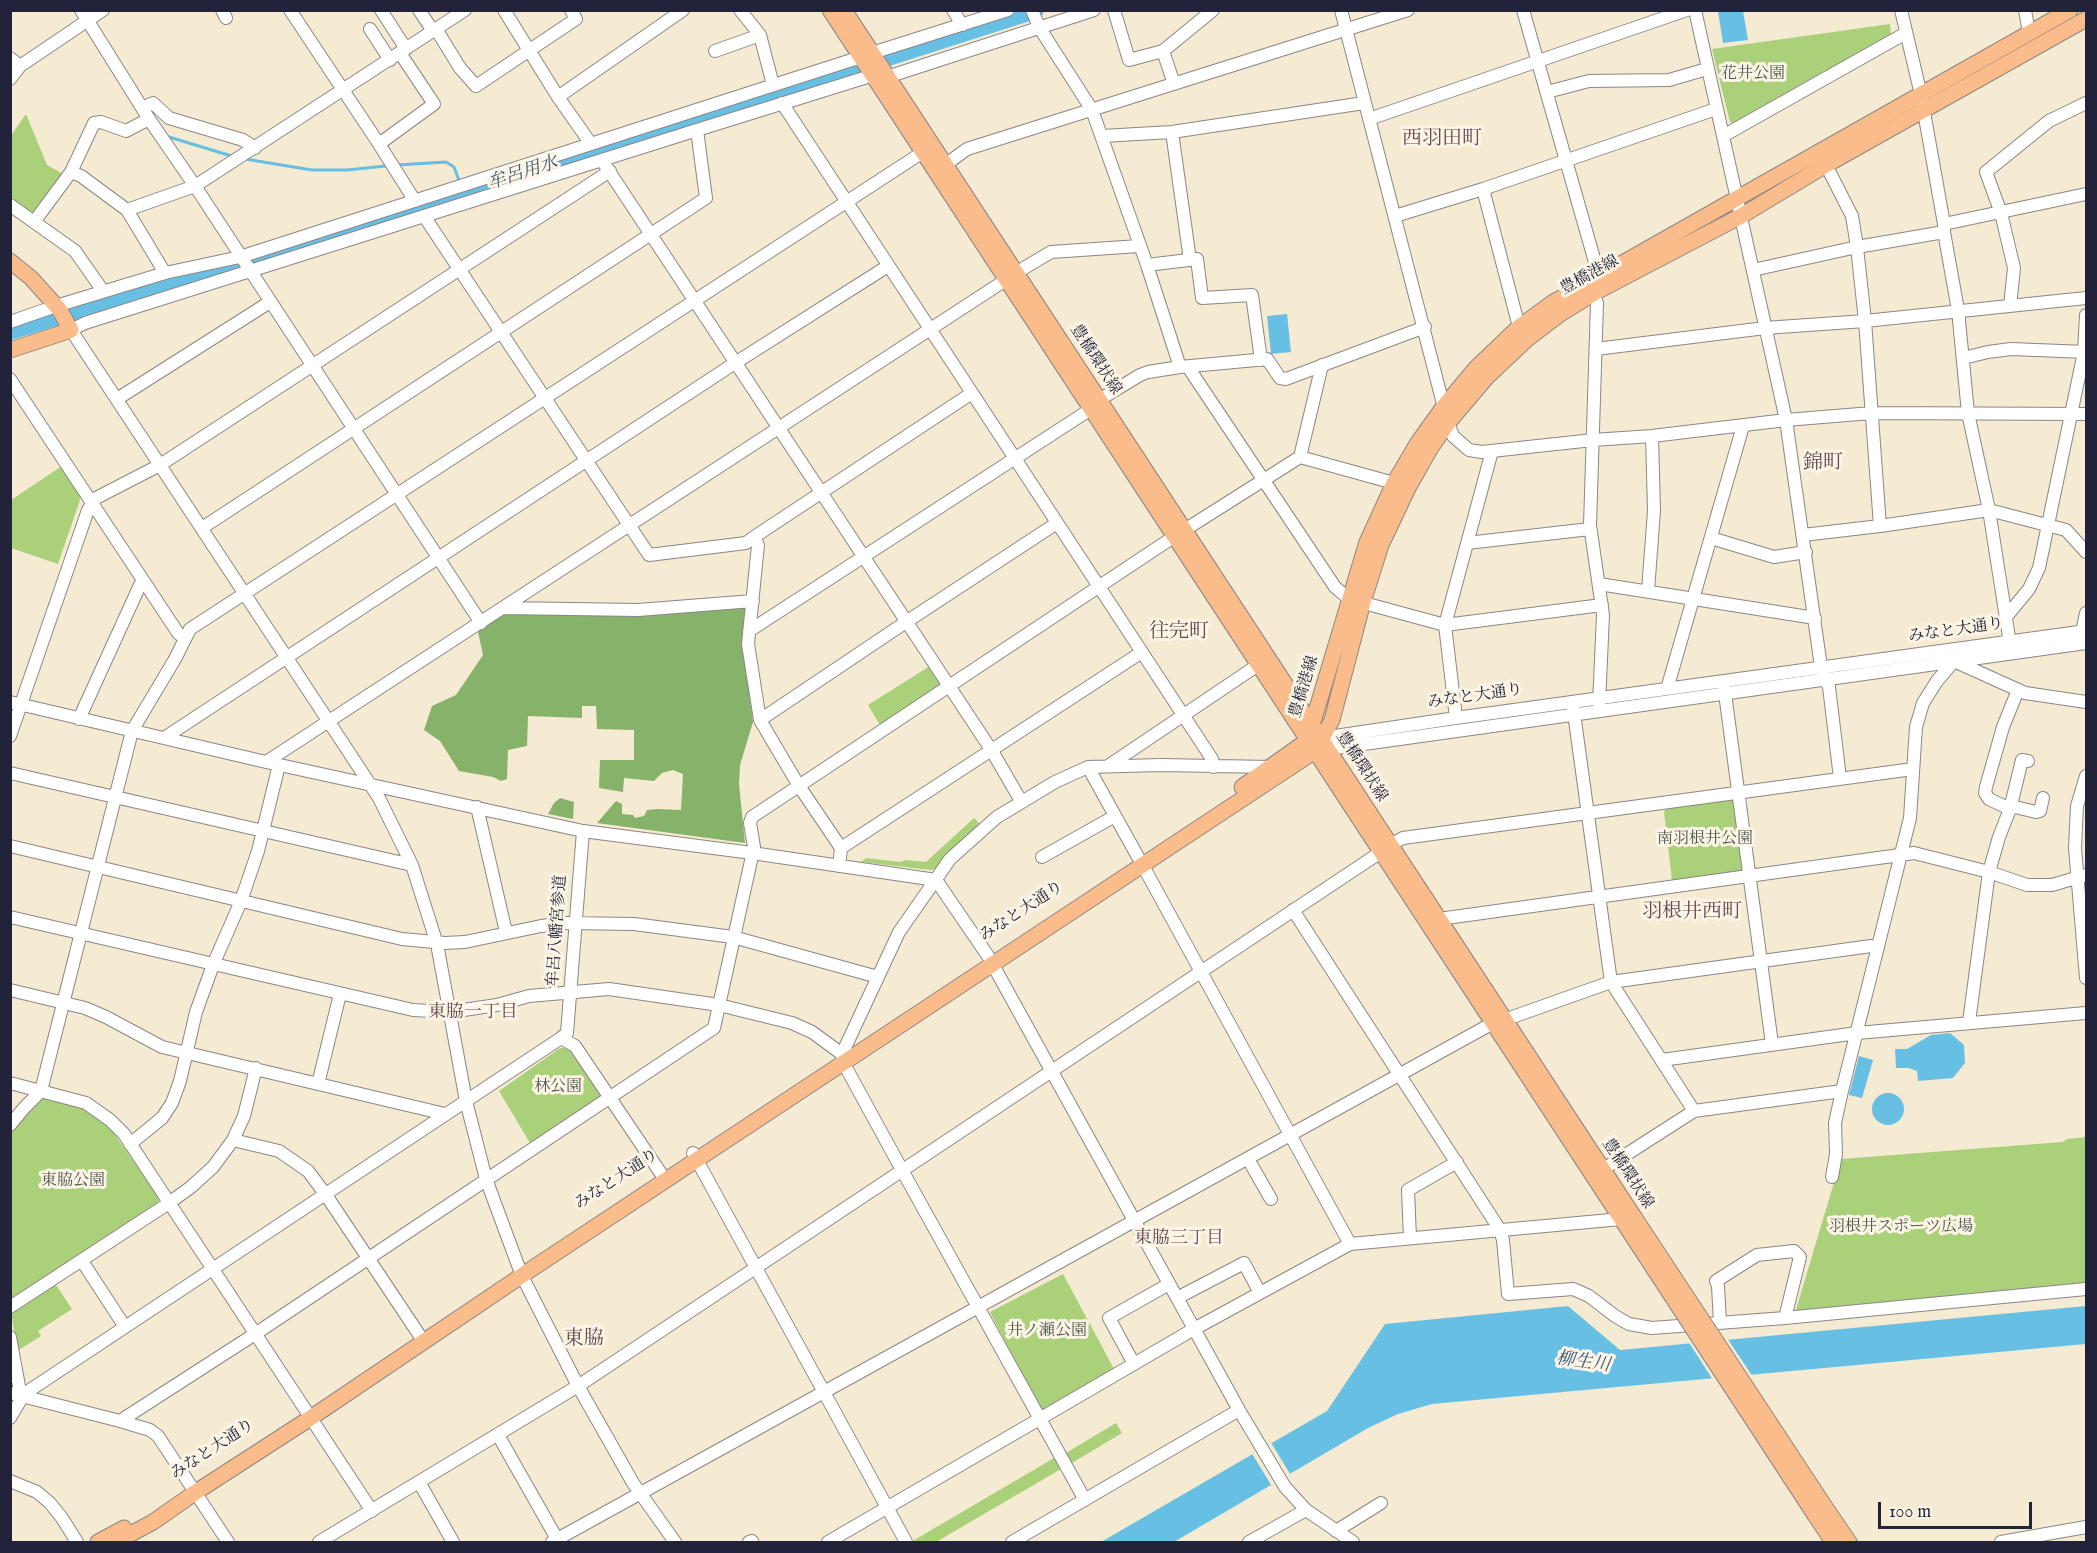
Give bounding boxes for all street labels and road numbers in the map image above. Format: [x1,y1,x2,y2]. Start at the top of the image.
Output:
street label: 豊橋港線 [1557,252,1623,300]
street label: 豊橋環状線 [1065,321,1125,399]
street label: みなと大通り [1907,615,2005,647]
street label: 豊橋港線 [1286,654,1324,720]
street label: みなと大通り [1426,681,1524,713]
street label: 豊橋環状線 [1331,728,1391,806]
street label: 牟呂八幡宮参道 [545,874,571,988]
street label: みなと大通り [977,878,1067,946]
street label: 豊橋環状線 [1597,1135,1657,1213]
street label: みなと大通り [572,1146,662,1214]
street label: みなと大通り [168,1416,258,1484]

